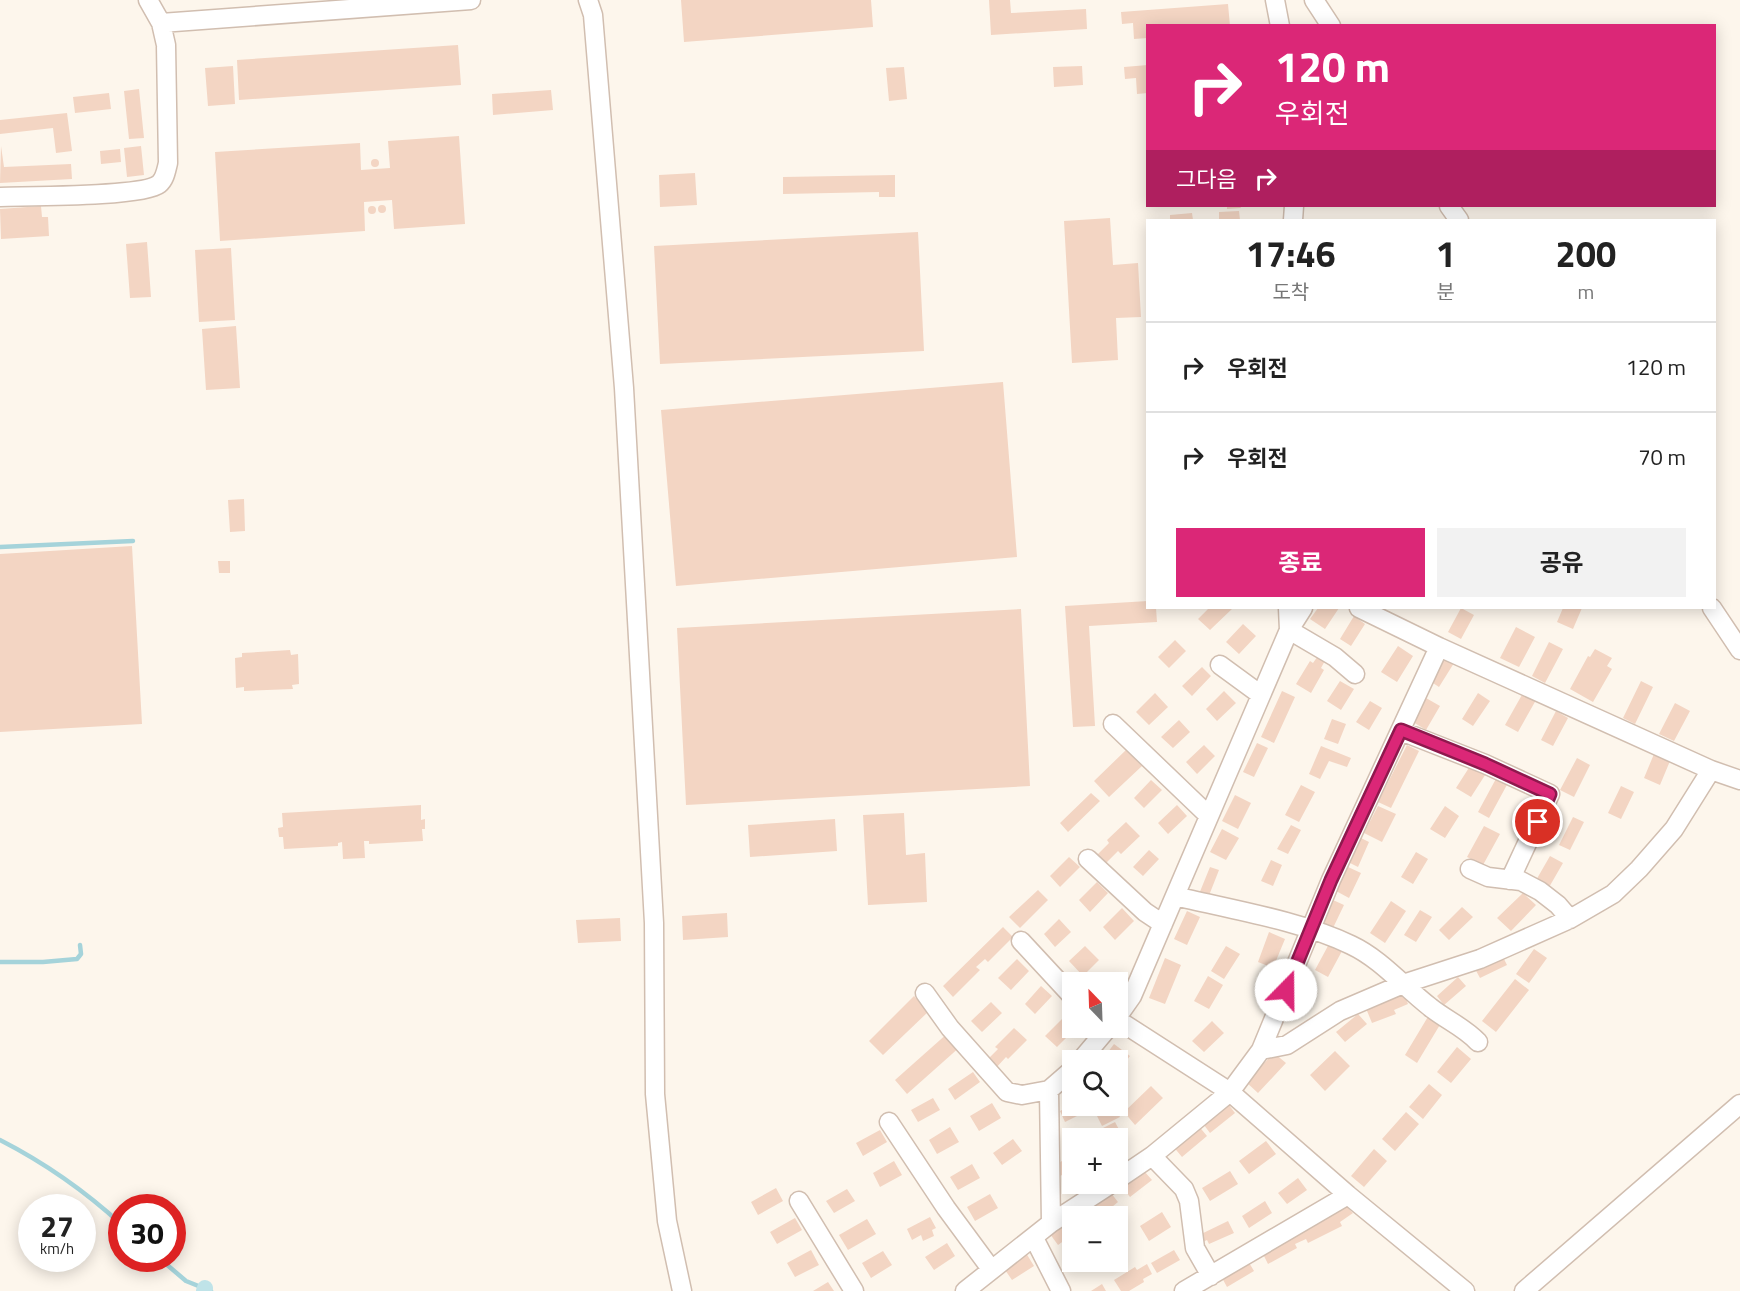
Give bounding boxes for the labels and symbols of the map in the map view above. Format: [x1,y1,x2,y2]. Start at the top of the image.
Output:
pin [1512,796,1563,847]
position arrow [1254,958,1318,1022]
north arrow [1062,972,1128,1038]
speed limit sign: 30 [108,1194,186,1272]

